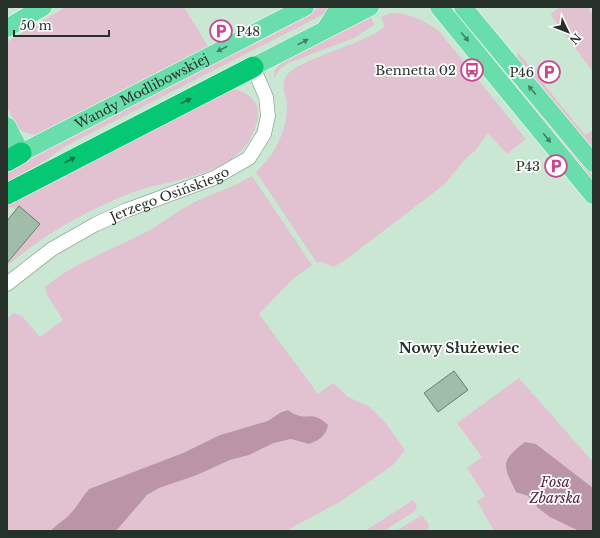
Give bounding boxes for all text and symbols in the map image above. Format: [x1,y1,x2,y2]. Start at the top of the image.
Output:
scale bar [14,12,109,38]
north arrow [548,12,588,52]
text: 50 m [20,18,52,33]
parking icon: P48 [208,18,234,44]
place label: P48 [236,23,260,40]
text: N [566,30,584,48]
one-way arrow [460,31,469,42]
one-way arrow [297,38,308,45]
one-way arrow [216,46,227,52]
street label: Wandy Modlibowskiej [71,50,211,133]
bus stop icon: Bennetta 02 [459,57,485,83]
parking icon: P46 [536,59,562,85]
place label: Bennetta 02 [375,62,456,79]
place label: P46 [509,64,534,81]
one-way arrow [528,85,537,96]
one-way arrow [180,98,192,104]
one-way arrow [542,132,551,143]
parking icon: P43 [543,153,569,179]
one-way arrow [65,157,76,164]
place label: P43 [516,158,540,175]
street label: Jerzego Osińskiego [105,163,232,226]
district label: Nowy Służewiec [399,339,519,357]
water label: Fosa Zbarska [528,473,581,507]

